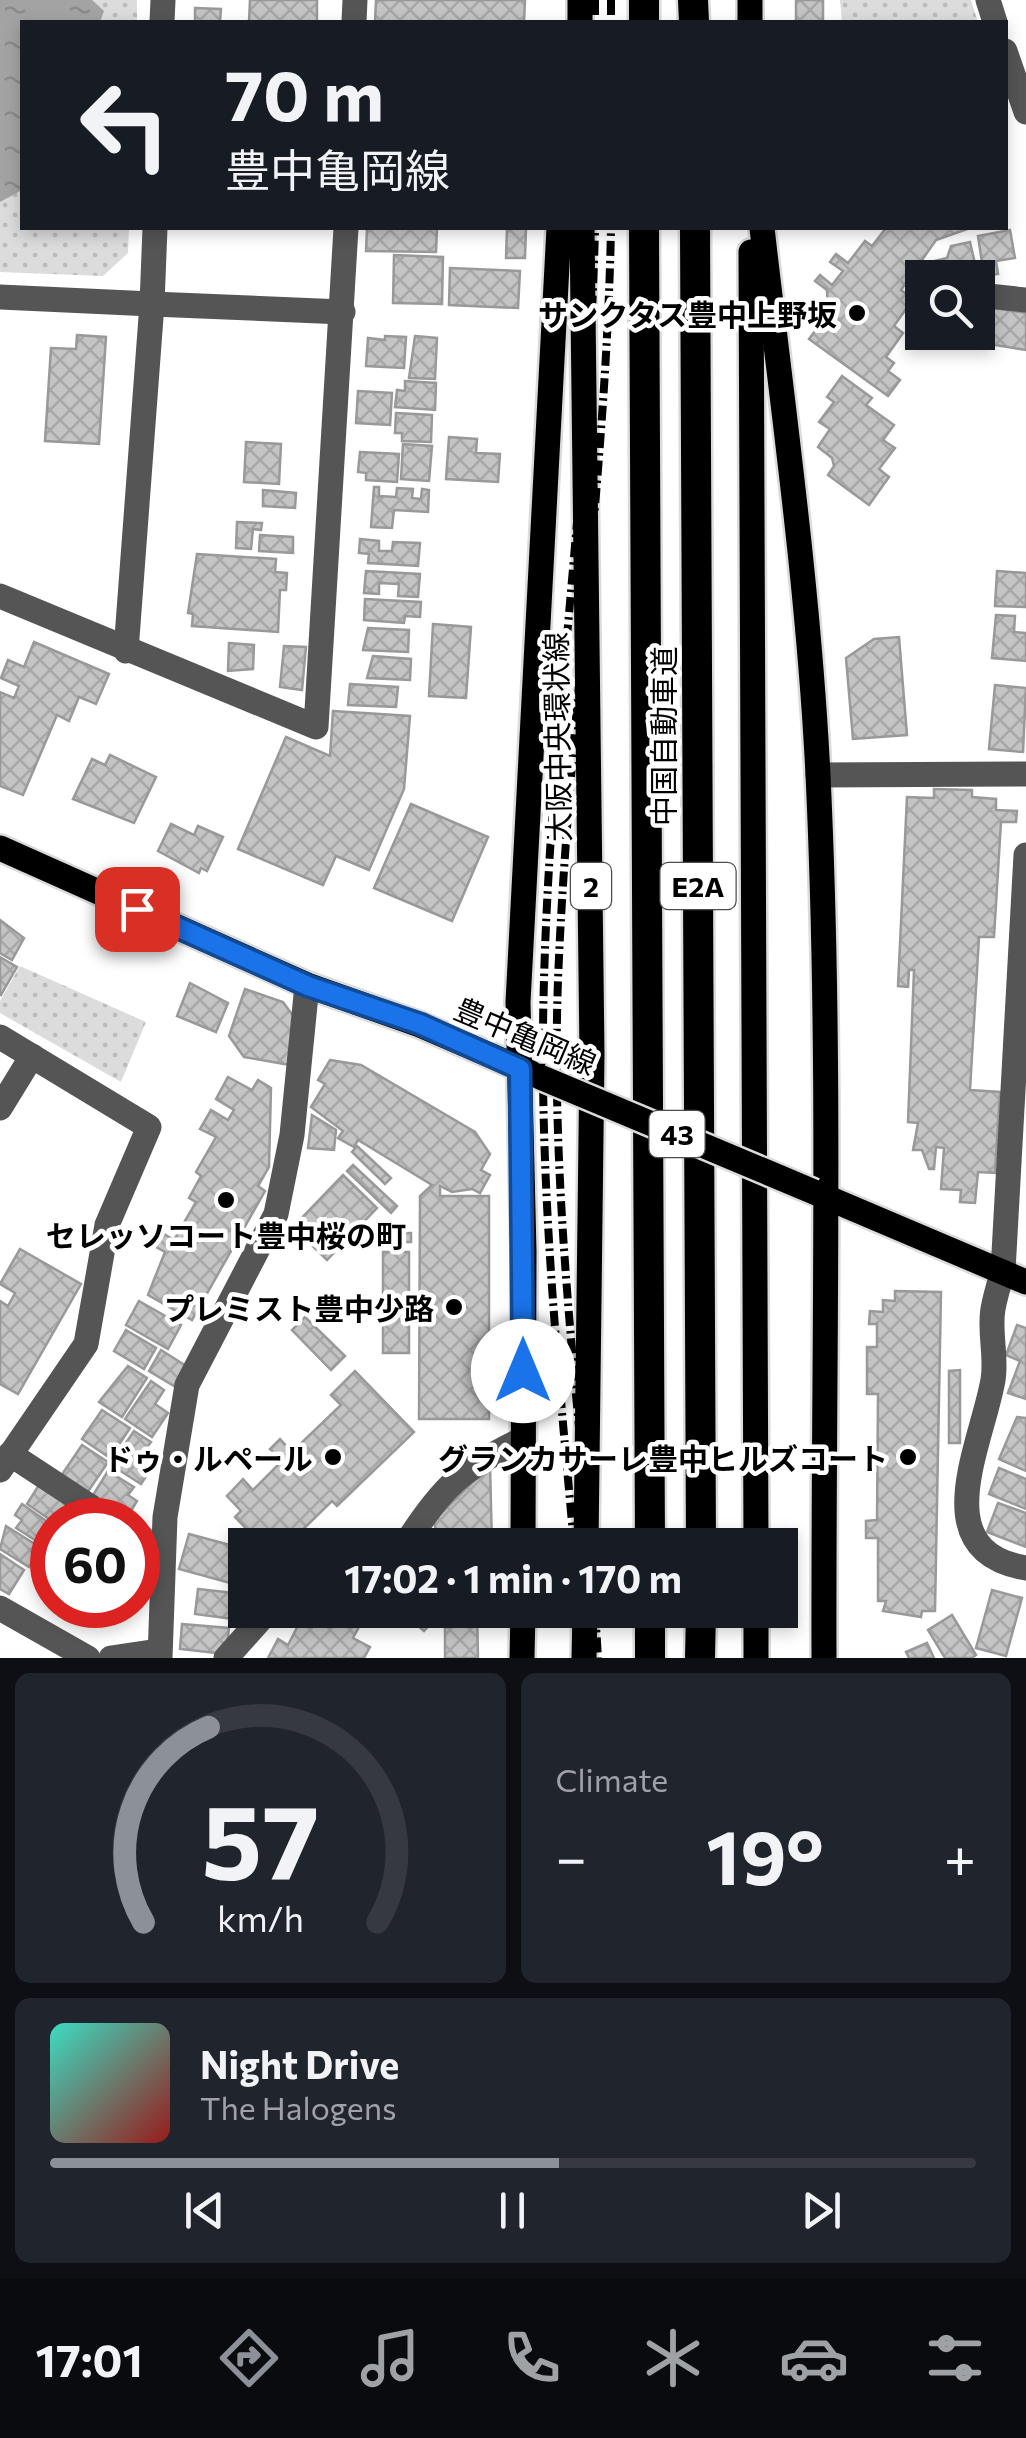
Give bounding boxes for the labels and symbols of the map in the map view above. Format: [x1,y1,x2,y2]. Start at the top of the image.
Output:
place label: サンクタス豊中上野坂 [538,295,837,332]
marker: サンクタス豊中上野坂 [846,302,868,324]
street label: 大阪中央環状線 [536,632,576,842]
street label: 中国自動車道 [644,646,681,826]
road number: 2 [571,863,611,909]
road number: E2A [660,863,736,909]
pin [95,867,180,952]
street label: 豊中亀岡線 [450,989,602,1081]
road number: 43 [650,1111,704,1157]
marker: セレッソコート豊中桜の町 [215,1189,237,1211]
place label: セレッソコート豊中桜の町 [46,1216,406,1253]
place label: プレミスト豊中少路 [164,1289,434,1326]
marker: プレミスト豊中少路 [443,1296,465,1318]
position arrow [471,1319,575,1423]
place label: ドゥ・ルペール [103,1439,313,1476]
place label: グランカサーレ豊中ヒルズコート [438,1439,888,1476]
marker: ドゥ・ルペール [322,1446,344,1468]
marker: グランカサーレ豊中ヒルズコート [897,1446,919,1468]
speed limit sign: 60 [30,1498,160,1628]

